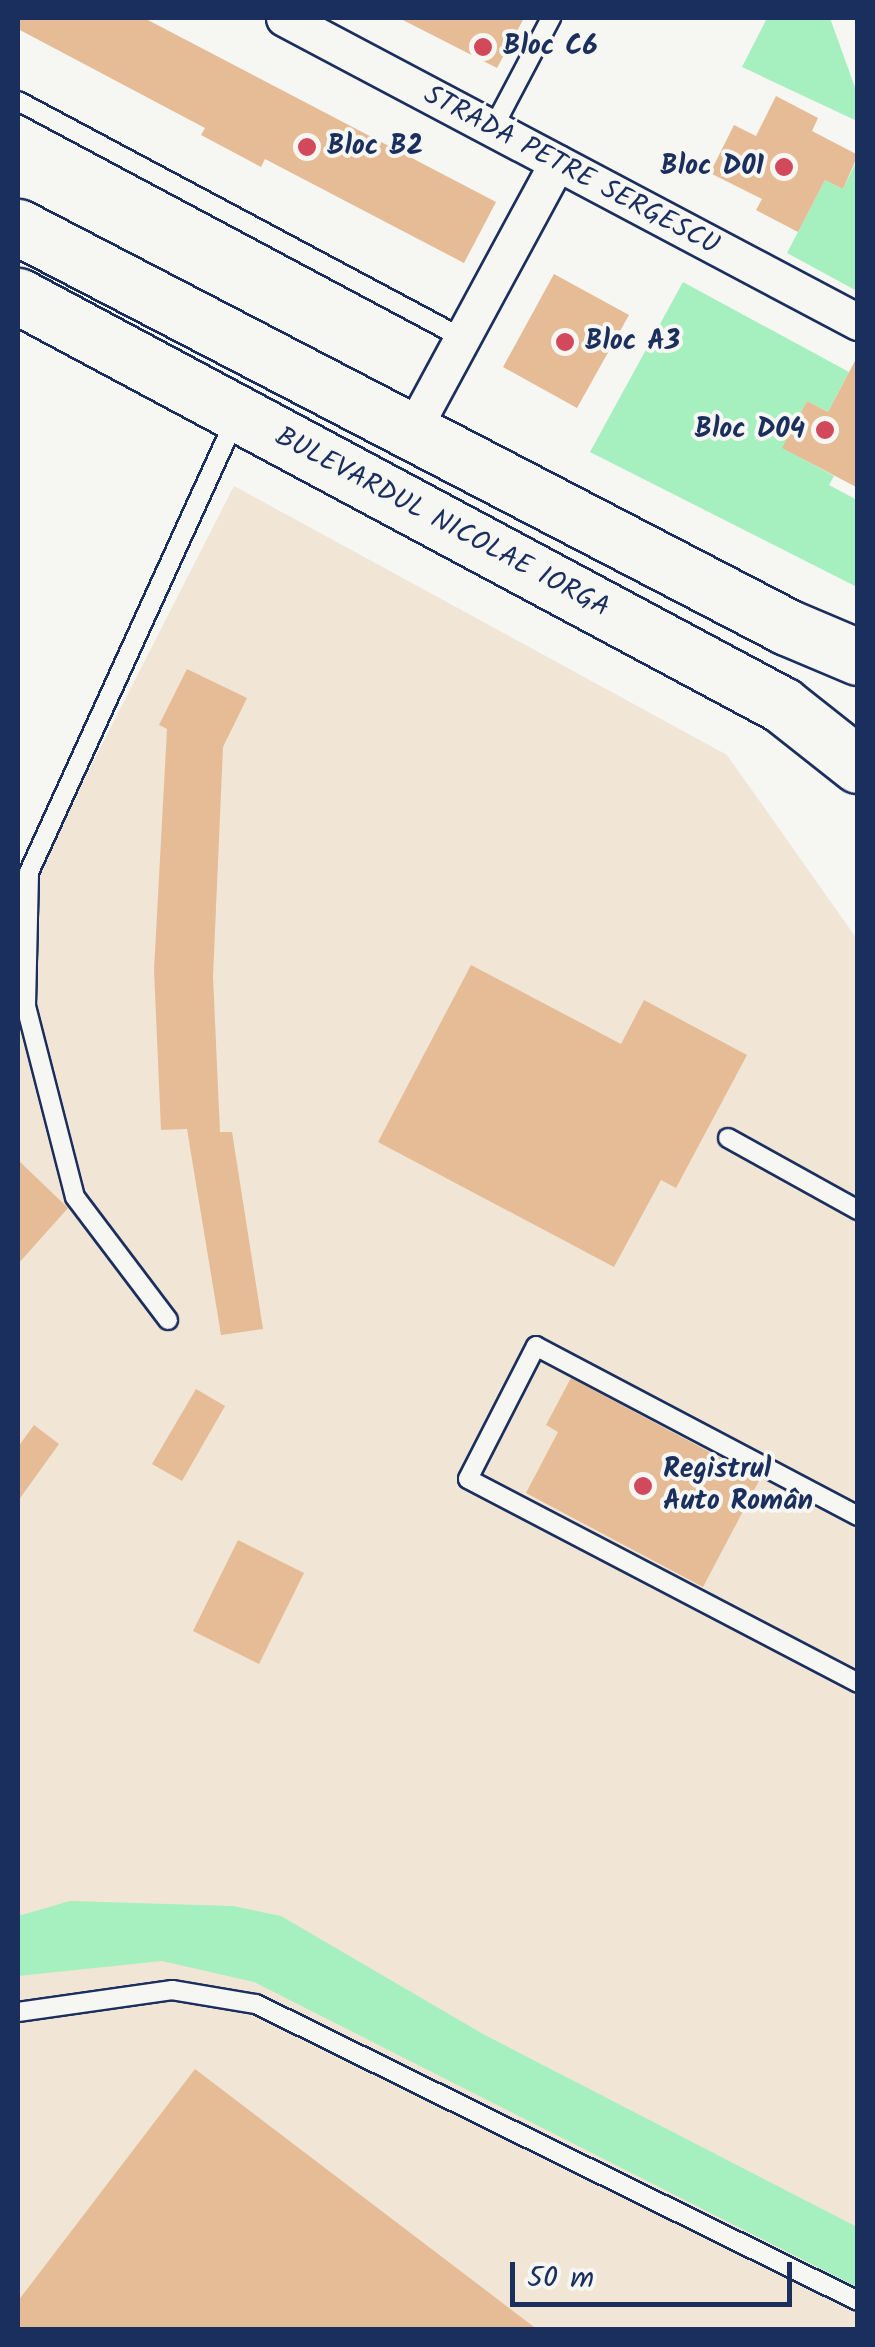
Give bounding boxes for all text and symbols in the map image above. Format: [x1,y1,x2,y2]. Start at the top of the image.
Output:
place label: Bloc C6 [503,30,598,64]
marker: Bloc C6 [472,36,494,58]
street label: STRADA PETRE SERGESCU [418,79,724,263]
place label: Bloc B2 [327,130,423,164]
marker: Bloc B2 [296,136,318,158]
place label: Bloc D01 [660,150,764,184]
marker: Bloc D01 [773,156,795,178]
place label: Bloc A3 [585,325,680,359]
marker: Bloc A3 [554,331,576,353]
place label: Bloc D04 [695,413,805,447]
marker: Bloc D04 [814,419,836,441]
street label: BULEVARDUL NICOLAE IORGA [269,420,615,626]
place label: Registrul Auto Român [663,1453,813,1519]
marker: Registrul Auto Român [632,1475,654,1497]
scale bar [515,2242,798,2304]
text: 50 m [527,2255,594,2303]

